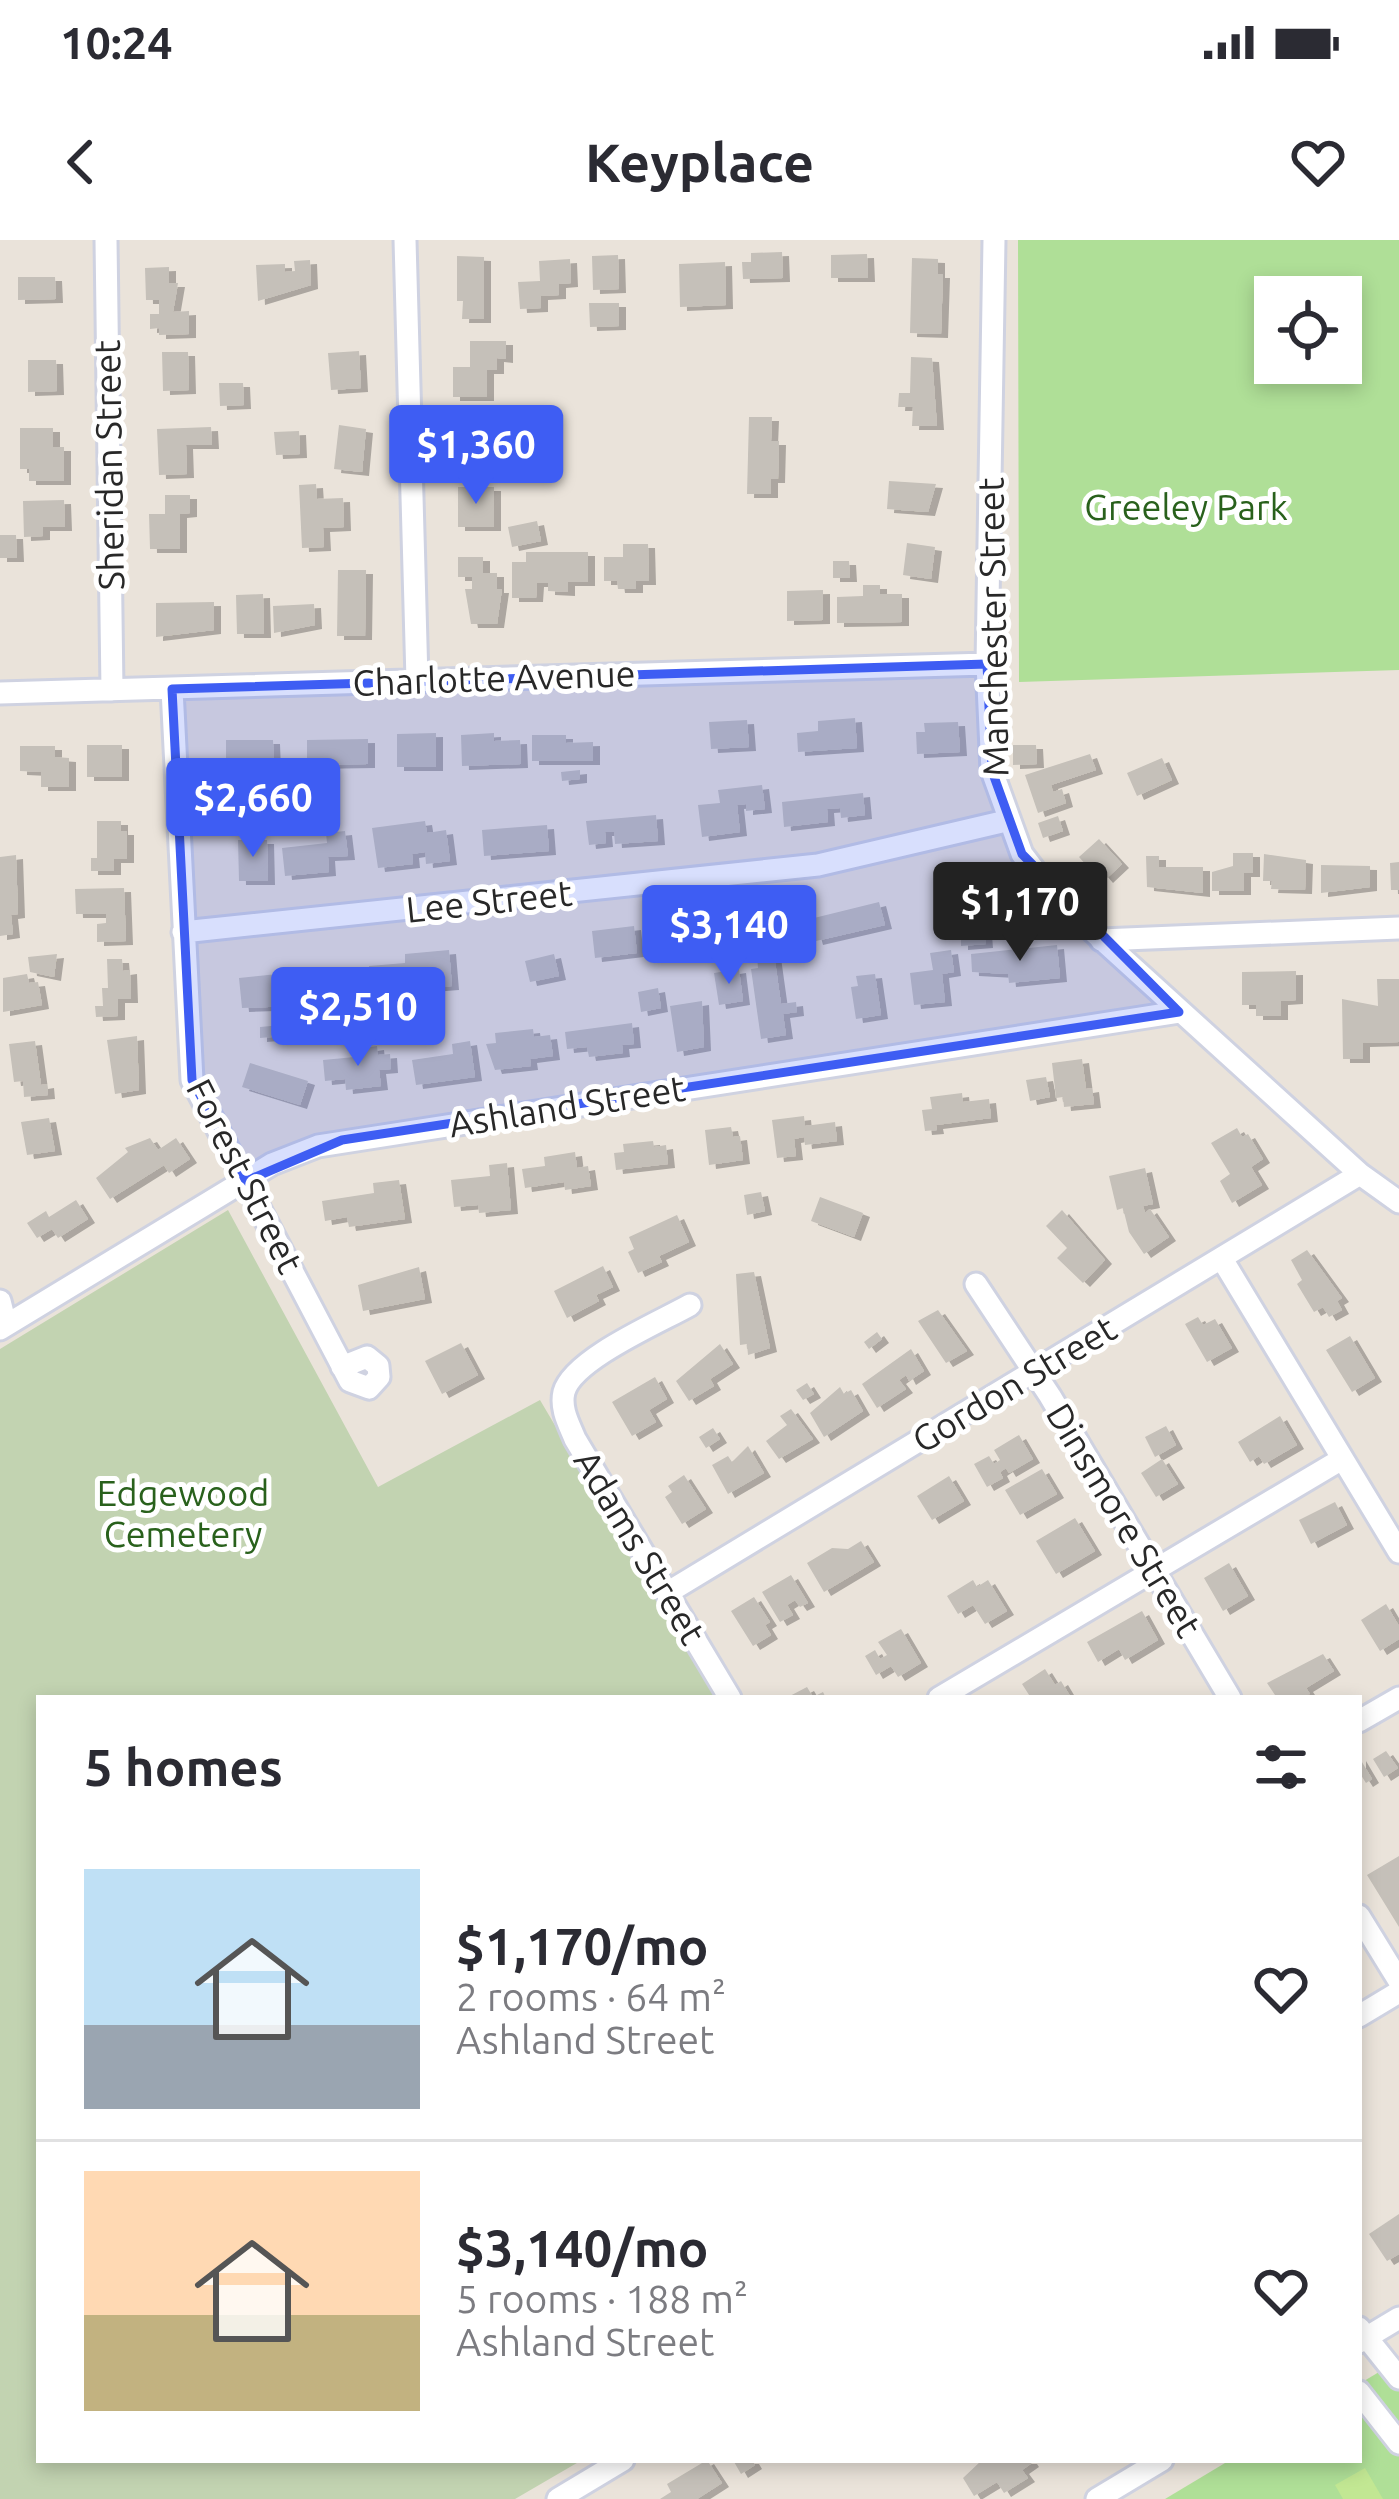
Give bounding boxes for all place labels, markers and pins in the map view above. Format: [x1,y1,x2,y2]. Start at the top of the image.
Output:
pin: $1,360 [378,405,574,507]
pin: $2,660 [155,758,351,860]
pin: $1,170 [922,862,1118,964]
pin: $3,140 [631,885,827,987]
pin: $2,510 [260,967,456,1069]

